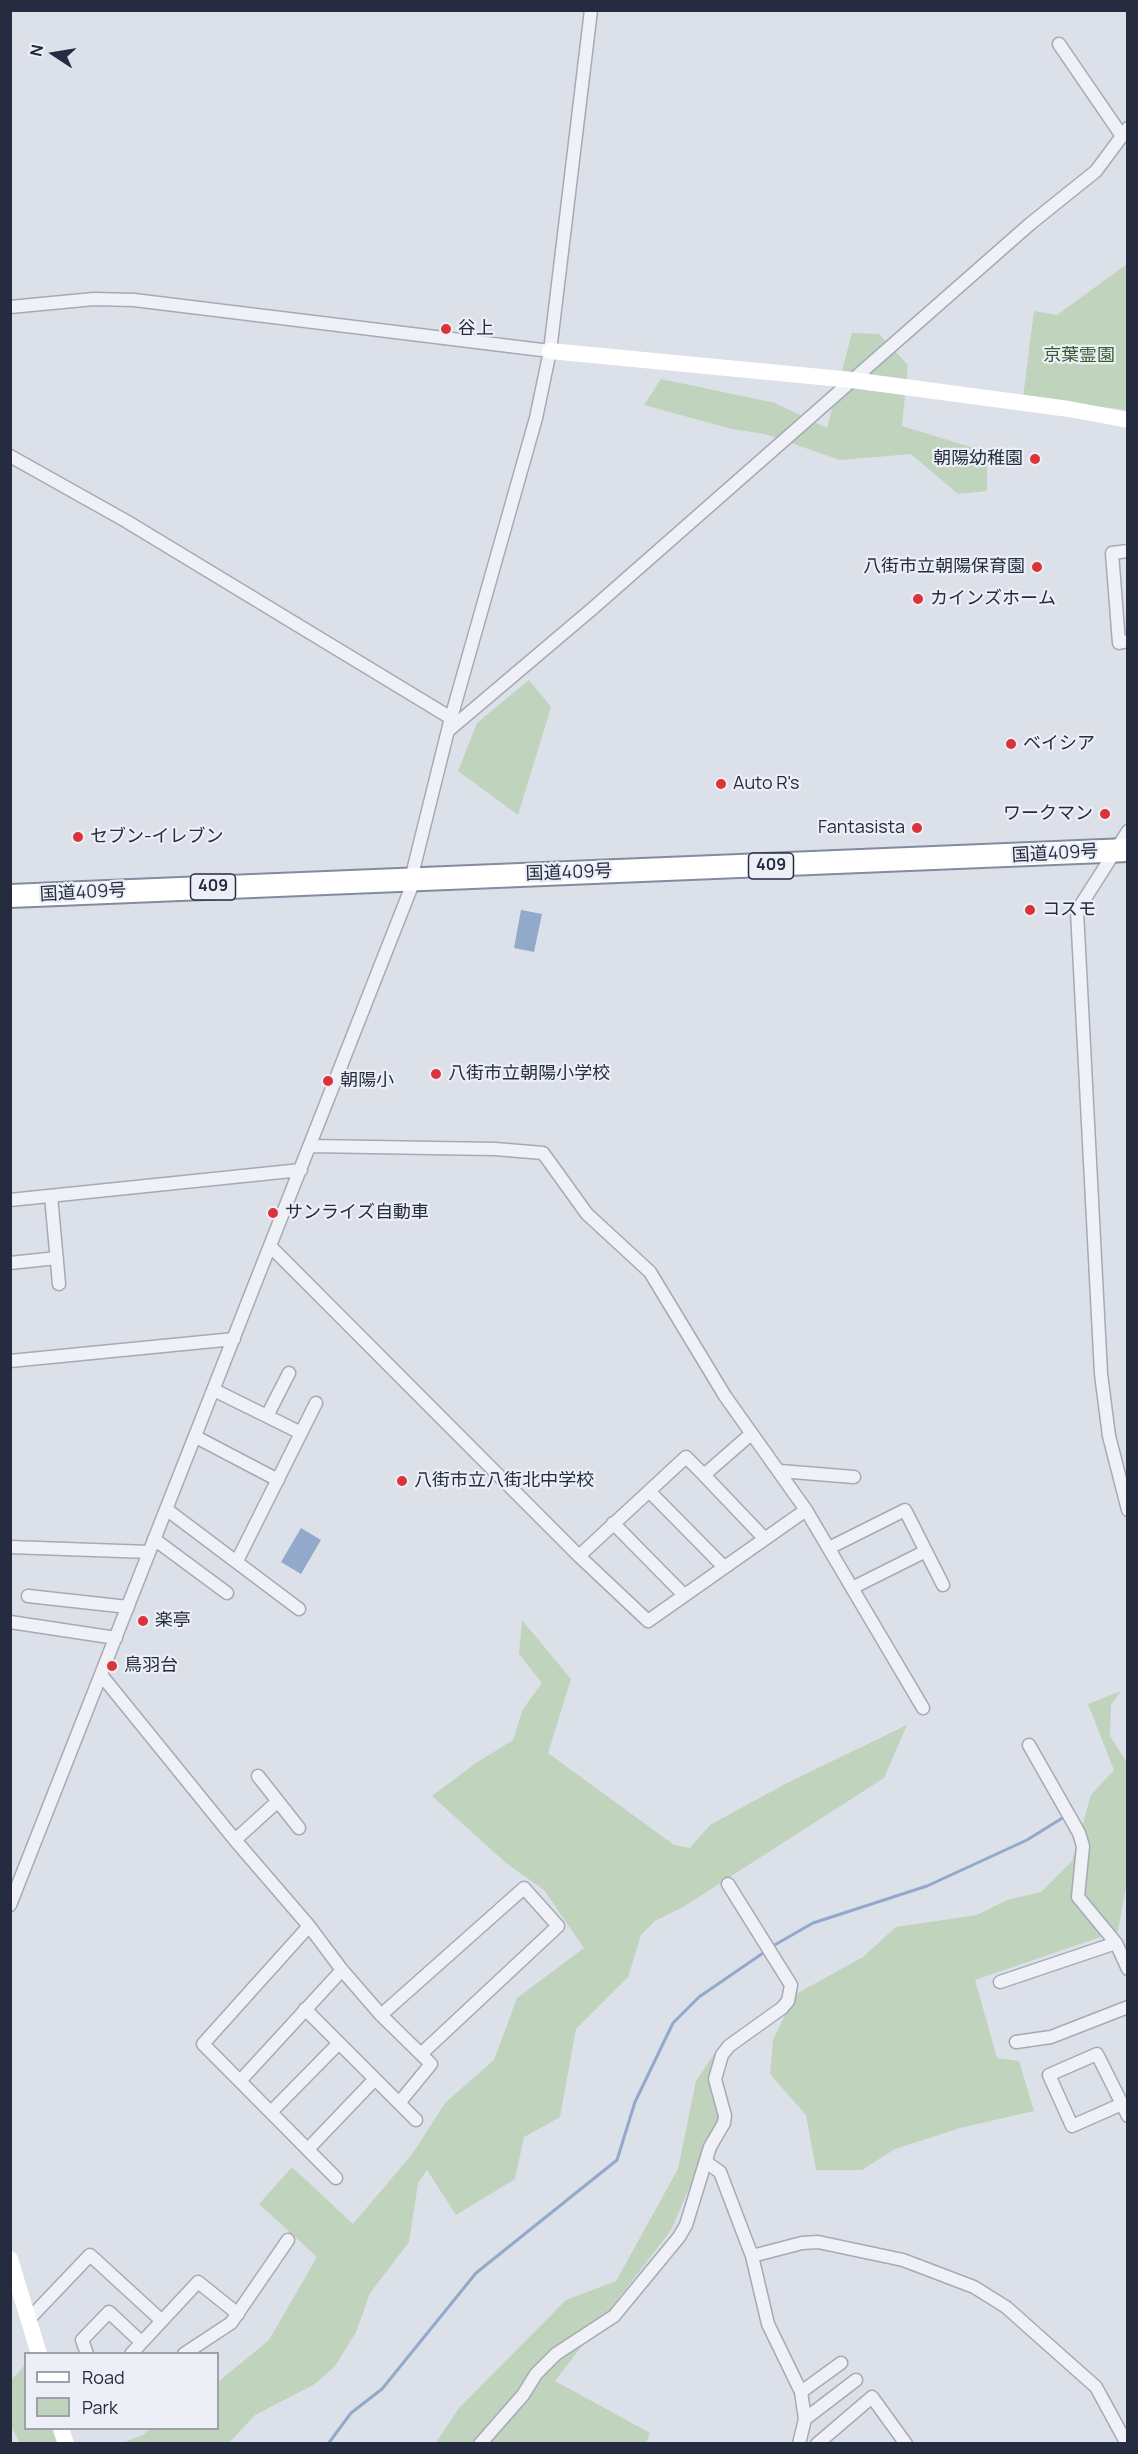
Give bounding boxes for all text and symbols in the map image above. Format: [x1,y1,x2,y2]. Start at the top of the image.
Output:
north arrow [24,24,84,84]
text: N [24,42,48,58]
place label: 谷上 [458,318,494,340]
marker: 谷上 [439,322,453,336]
park label: 京葉霊園 [1043,345,1115,367]
place label: 朝陽幼稚園 [933,448,1023,470]
marker: 朝陽幼稚園 [1028,452,1042,466]
place label: 八街市立朝陽保育園 [863,556,1025,578]
marker: 八街市立朝陽保育園 [1030,560,1044,574]
place label: カインズホーム [930,588,1056,610]
marker: カインズホーム [911,592,925,606]
place label: ベイシア [1023,733,1095,755]
marker: ベイシア [1004,737,1018,751]
place label: Auto R's [733,773,799,795]
marker: Auto R's [714,777,728,791]
place label: ワークマン [1003,803,1093,825]
marker: ワークマン [1098,807,1112,821]
place label: Fantasista [818,817,905,839]
marker: Fantasista [910,821,924,835]
place label: セブン-イレブン [90,826,224,848]
marker: セブン-イレブン [71,830,85,844]
street label: 国道409号 [1011,841,1099,867]
road number: 409 [748,853,794,879]
street label: 国道409号 [525,861,613,885]
road number: 409 [190,874,236,900]
street label: 国道409号 [39,880,127,906]
place label: コスモ [1042,899,1096,921]
marker: コスモ [1023,903,1037,917]
place label: 八街市立朝陽小学校 [448,1063,610,1085]
marker: 八街市立朝陽小学校 [429,1067,443,1081]
place label: 朝陽小 [340,1070,394,1092]
marker: 朝陽小 [321,1074,335,1088]
place label: サンライズ自動車 [285,1202,429,1224]
marker: サンライズ自動車 [266,1206,280,1220]
place label: 八街市立八街北中学校 [414,1470,594,1492]
marker: 八街市立八街北中学校 [395,1474,409,1488]
place label: 楽亭 [155,1610,191,1632]
marker: 楽亭 [136,1614,150,1628]
place label: 鳥羽台 [124,1655,178,1677]
marker: 鳥羽台 [105,1659,119,1673]
legend [24,2352,219,2430]
text: Road [82,2365,125,2389]
text: Park [82,2395,118,2419]

